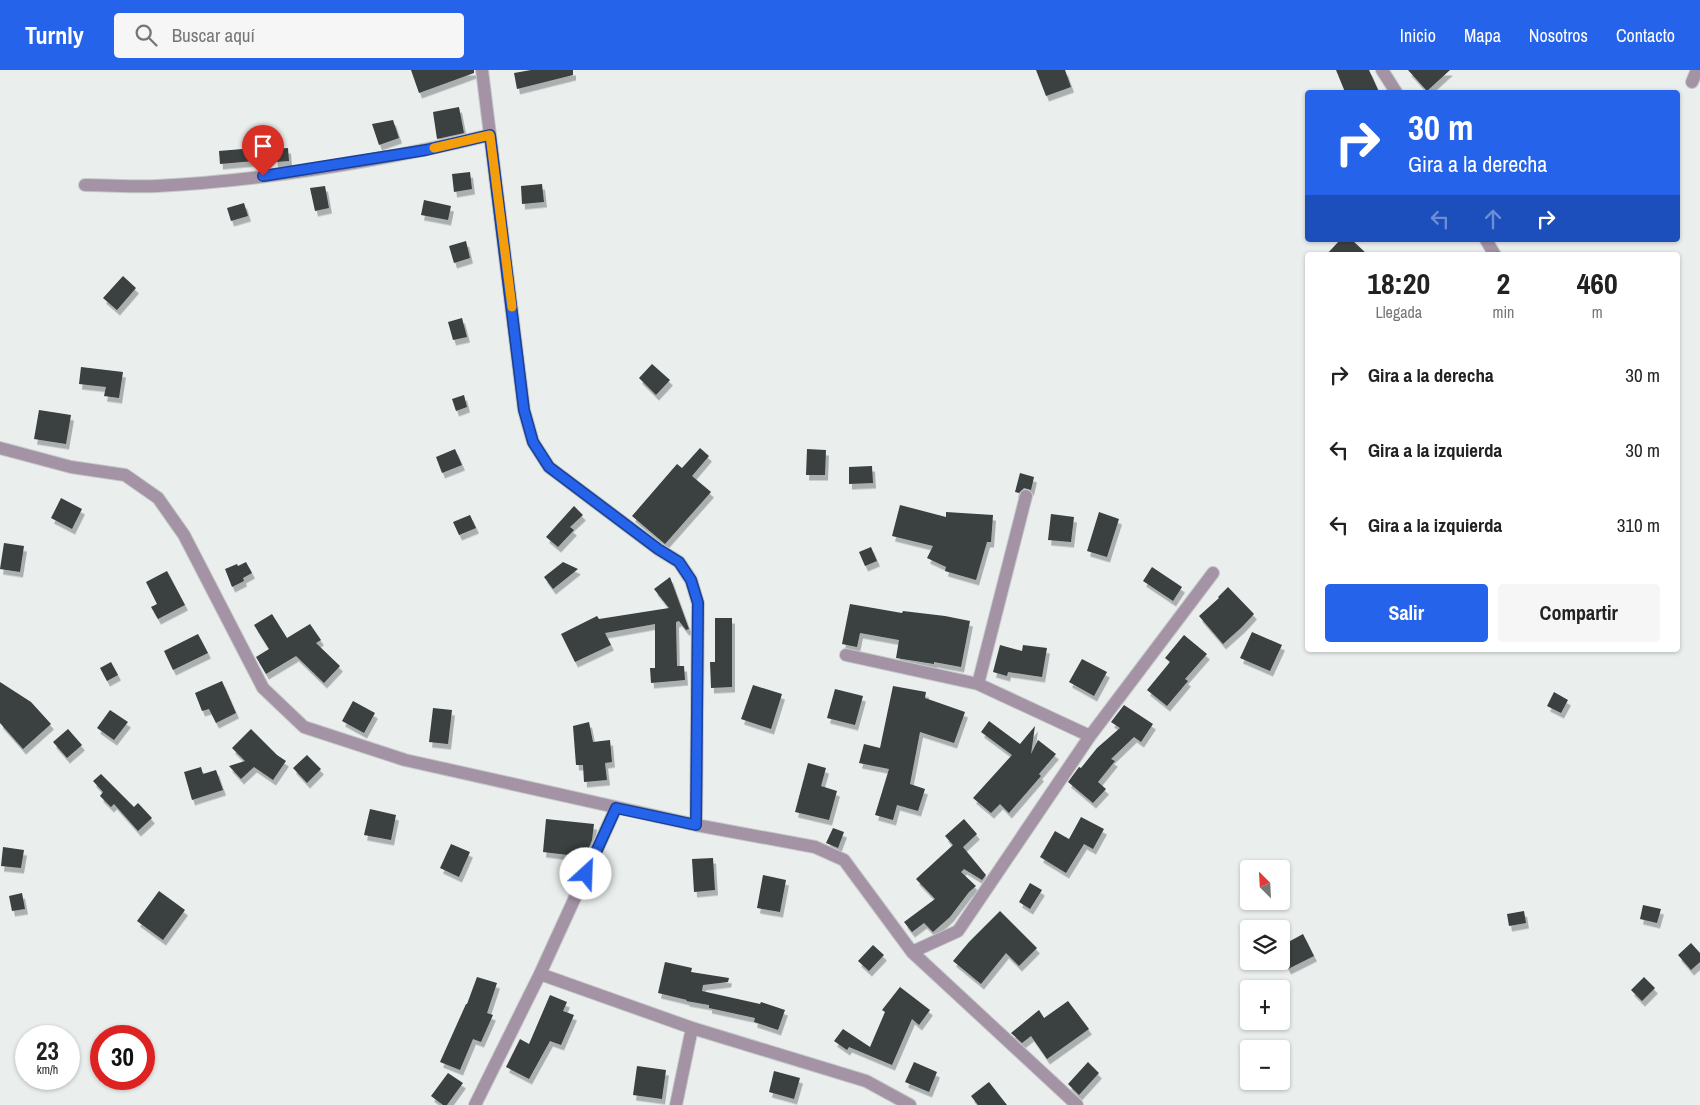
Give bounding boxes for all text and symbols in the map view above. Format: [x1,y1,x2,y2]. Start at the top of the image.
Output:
search box [114,13,464,58]
text: Turnly [25,19,84,51]
icon: search [132,21,160,49]
text: Buscar aquí [172,22,255,48]
text: Inicio [1400,23,1436,48]
text: Mapa [1464,23,1501,48]
text: Nosotros [1529,23,1588,48]
text: Contacto [1616,23,1675,48]
text: 30 m [1408,104,1473,151]
icon: right [1325,110,1390,175]
pin [242,125,284,176]
icon: arrive [249,132,277,160]
text: Gira a la derecha [1408,149,1547,179]
icon: left [1426,205,1454,233]
icon: ahead [1479,205,1507,233]
icon: right [1532,205,1560,233]
text: 18:20 [1367,263,1430,303]
text: 2 [1497,263,1510,303]
text: 460 [1577,263,1618,303]
text: Llegada [1375,301,1422,323]
text: min [1492,301,1514,323]
text: m [1592,301,1603,323]
icon: right [1325,361,1353,389]
text: Gira a la derecha [1368,362,1494,388]
text: 30 m [1625,362,1660,388]
icon: left [1325,436,1353,464]
text: Gira a la izquierda [1368,437,1502,463]
text: 30 m [1625,437,1660,463]
icon: left [1325,511,1353,539]
text: Gira a la izquierda [1368,512,1502,538]
text: 310 m [1617,512,1660,538]
button: Salir [1325,584,1488,642]
button: Compartir [1498,584,1660,642]
position arrow [559,847,611,899]
north arrow [1240,860,1290,910]
map controls [1240,860,1290,1090]
button: layers [1240,920,1290,970]
button: + [1240,980,1290,1030]
speed limit sign: 30 [90,1025,155,1090]
text: 23 [36,1034,59,1068]
button: − [1240,1040,1290,1090]
text: km/h [37,1062,58,1078]

